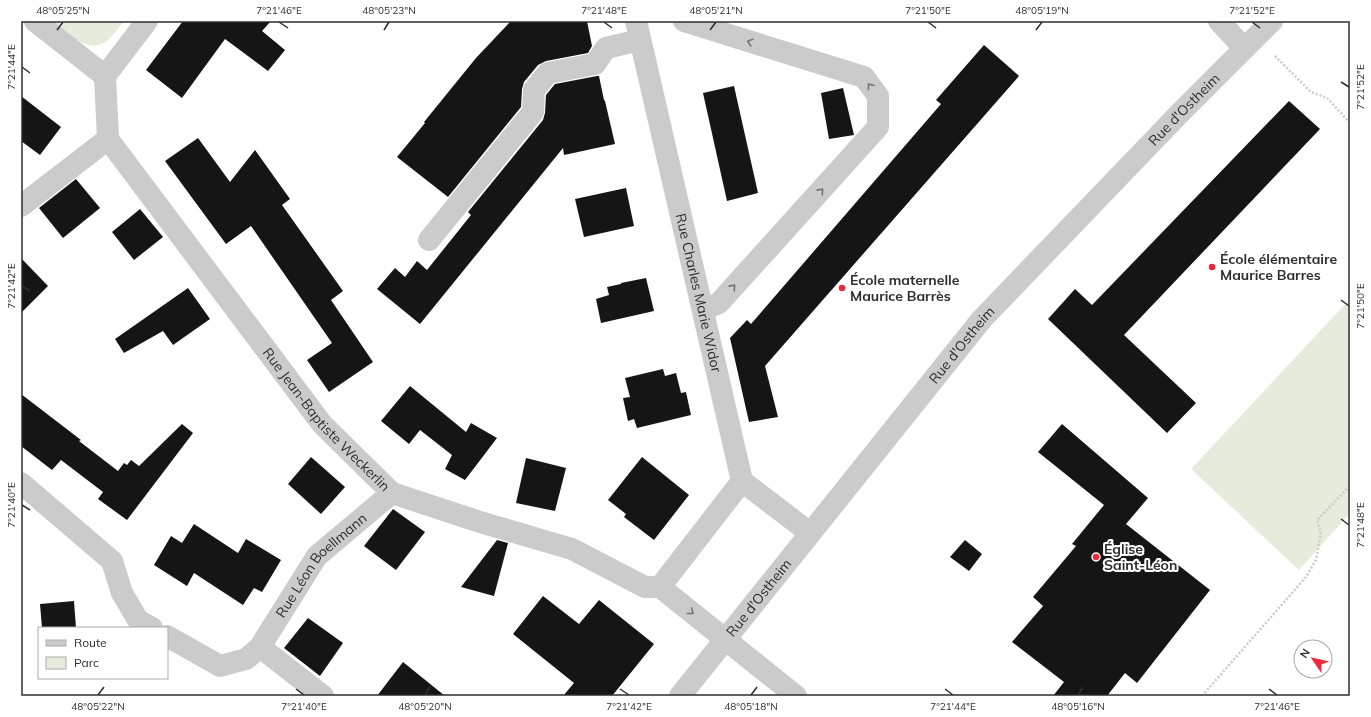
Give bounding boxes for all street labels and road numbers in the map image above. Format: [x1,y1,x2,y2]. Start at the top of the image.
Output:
street label: Rue d'Ostheim [1144,69,1224,150]
street label: Rue Charles Marie Widor [672,212,726,375]
street label: Rue d'Ostheim [925,302,998,387]
street label: Rue Jean-Baptiste Weckerlin [259,344,394,495]
street label: Rue Léon Boellmann [272,509,370,621]
street label: Rue d'Ostheim [722,555,795,640]

